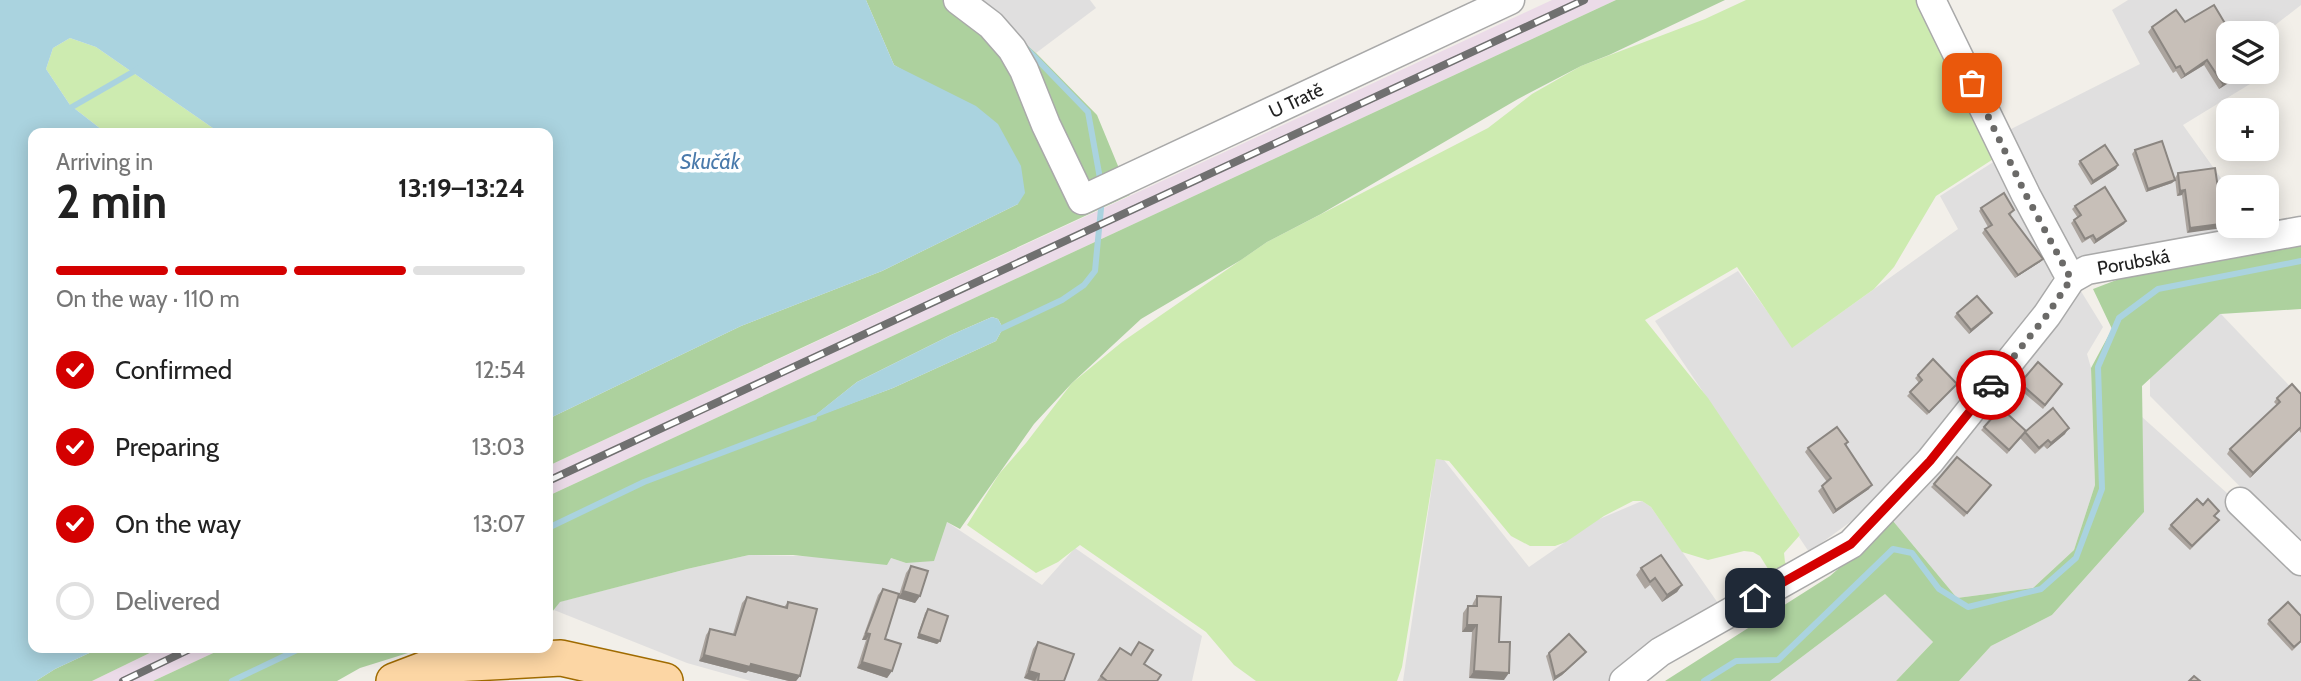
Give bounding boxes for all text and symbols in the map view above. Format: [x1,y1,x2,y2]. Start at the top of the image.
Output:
map controls [2216,21,2279,238]
button: layers [2216,21,2279,84]
pin [1942,53,2002,113]
icon: bag [1953,64,1991,102]
street label: U Tratě [1265,78,1327,123]
button: + [2216,98,2279,161]
text: Arriving in [56,148,153,176]
water label: Skučák [680,149,741,174]
text: 13:19–13:24 [398,172,525,204]
text: 2 min [56,174,167,230]
button: − [2216,175,2279,238]
street label: Porubská [2095,244,2171,280]
text: On the way · 110 m [56,285,240,313]
courier [1956,350,2026,420]
icon: check [56,351,94,389]
text: Confirmed [115,354,232,386]
text: 12:54 [475,356,525,384]
icon: car [1972,366,2010,404]
icon: check [56,428,94,466]
text: Preparing [115,431,219,463]
text: 13:03 [472,433,525,461]
icon: check [56,505,94,543]
text: On the way [115,508,241,540]
text: 13:07 [473,510,525,538]
pin [1725,568,1785,628]
icon: home [1736,579,1774,617]
text: Delivered [115,585,220,617]

